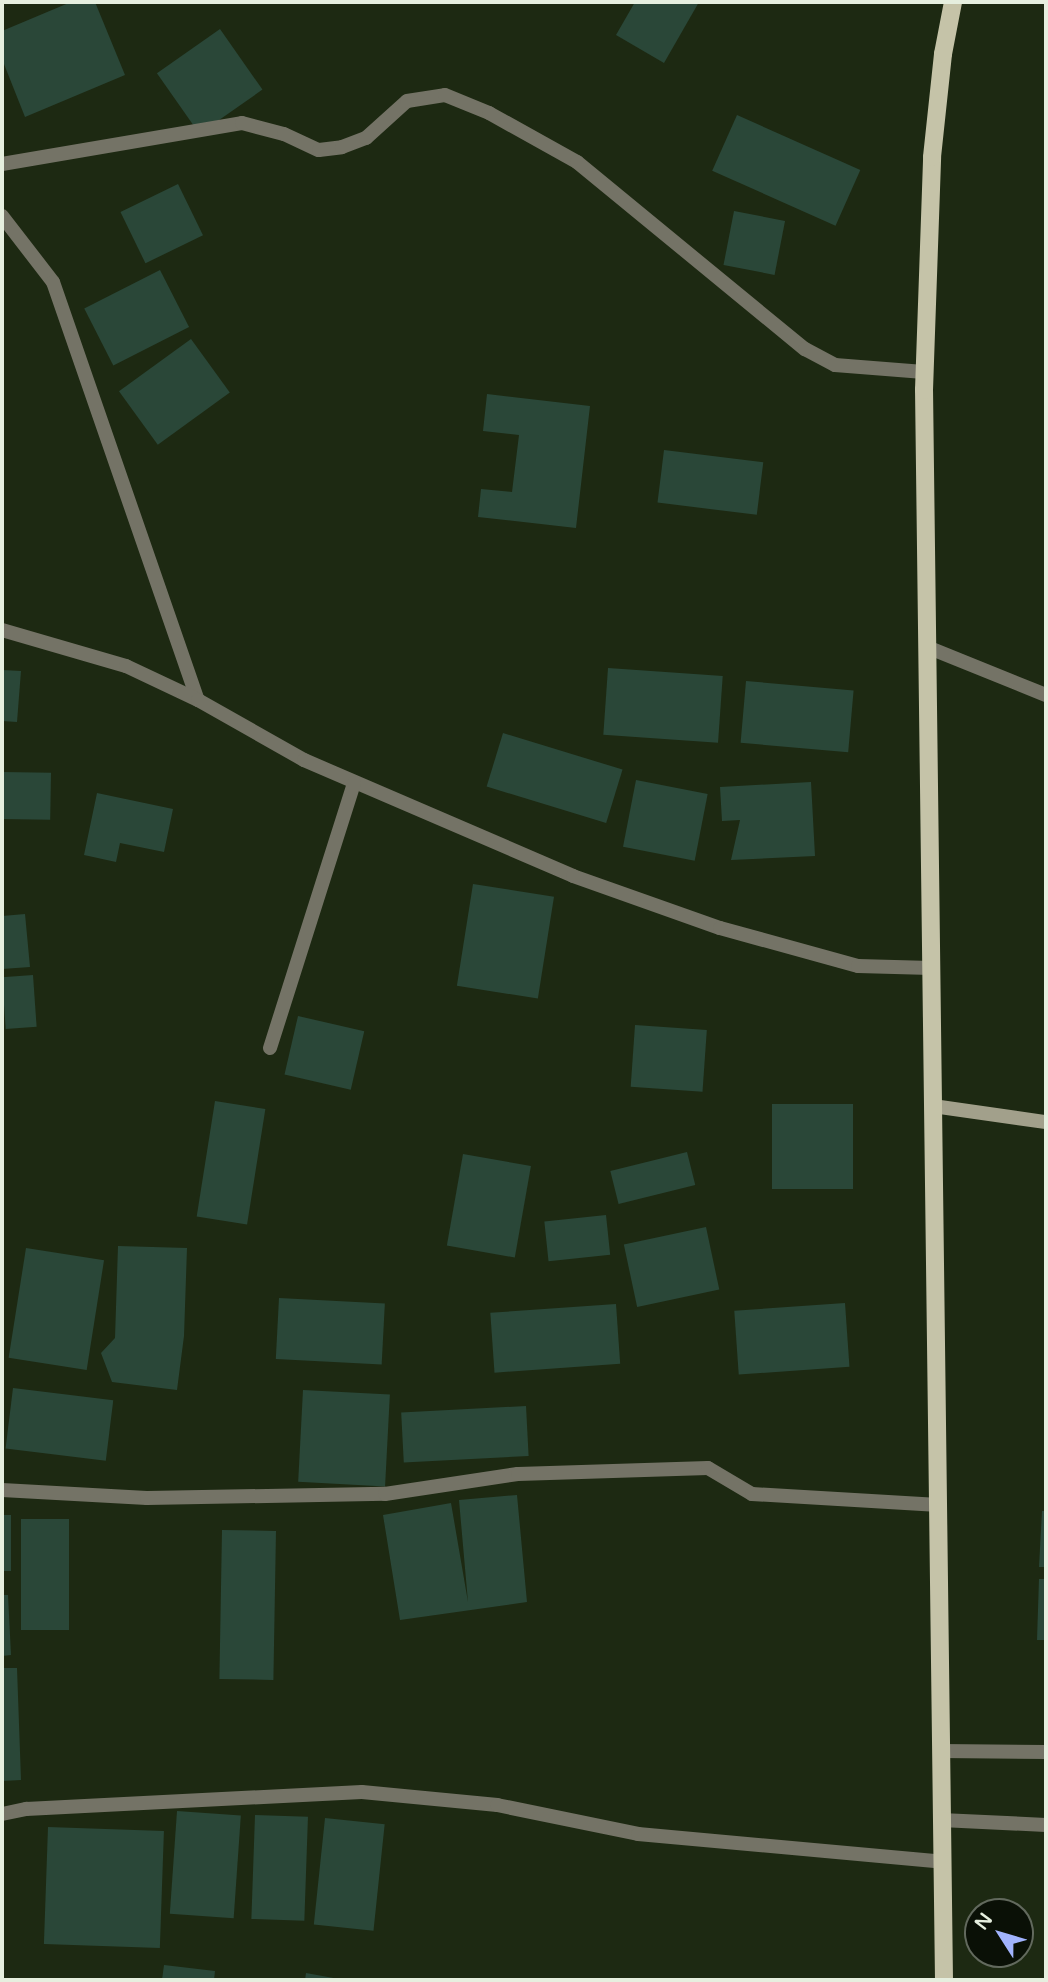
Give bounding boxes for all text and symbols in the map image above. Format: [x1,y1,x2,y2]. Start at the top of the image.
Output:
north arrow [964,1898,1034,1968]
text: N [970,1909,997,1934]

